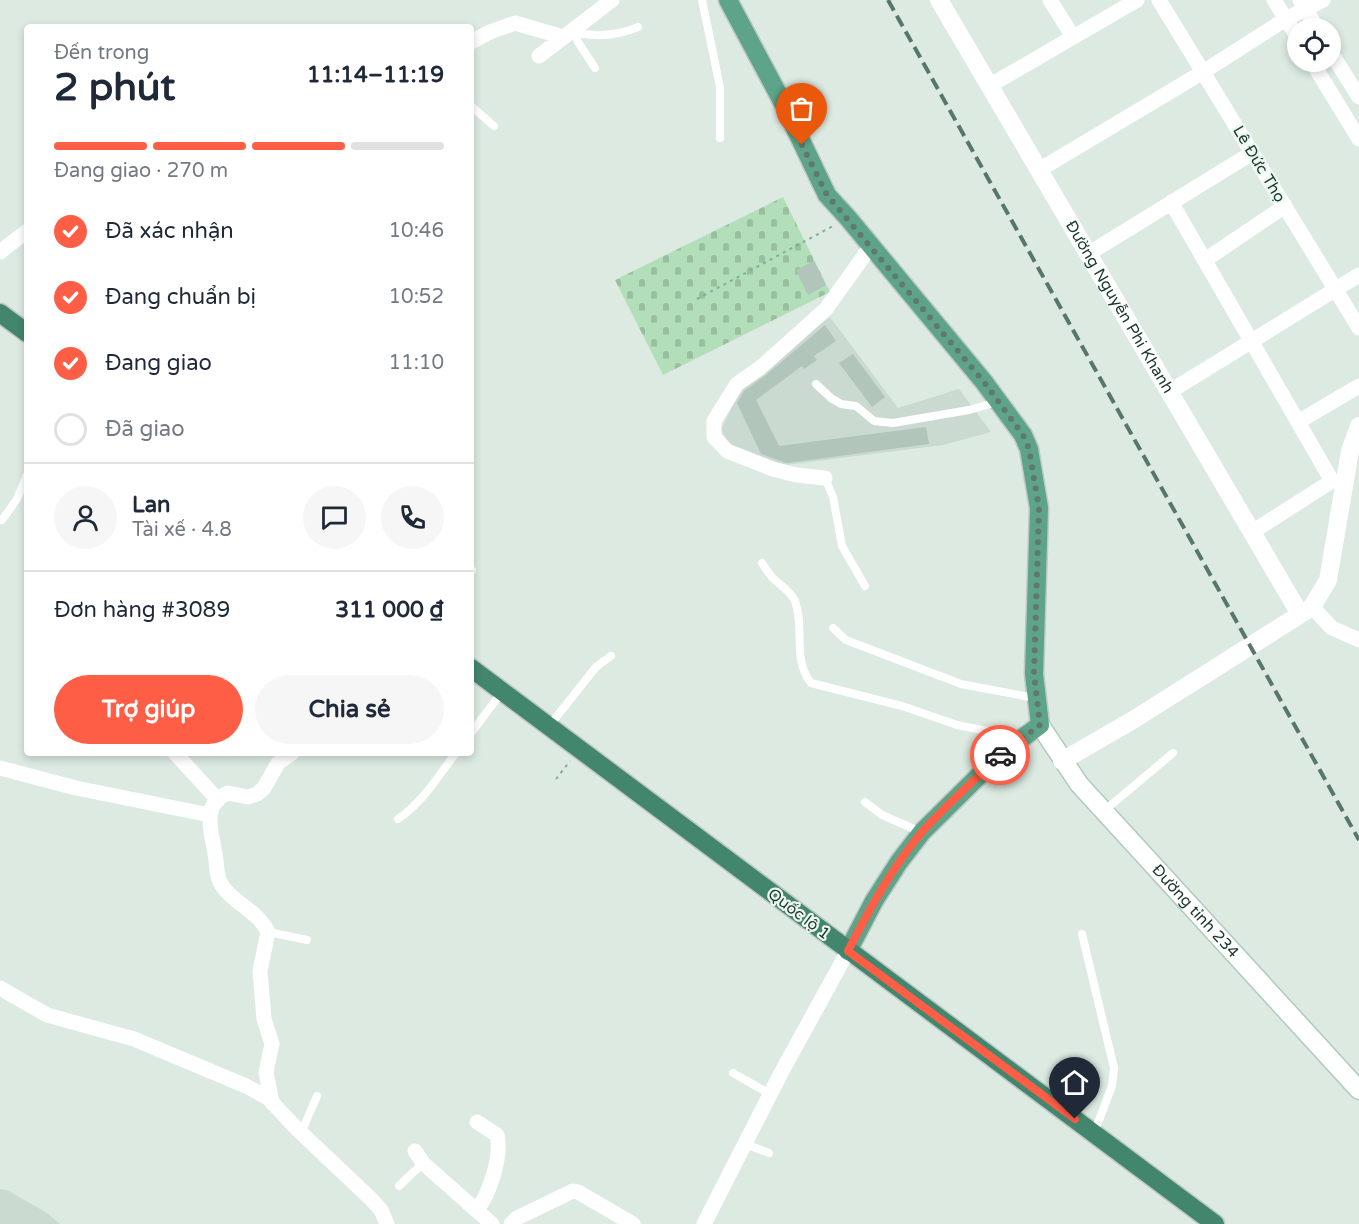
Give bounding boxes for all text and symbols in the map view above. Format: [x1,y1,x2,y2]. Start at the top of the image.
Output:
map controls [1287,18,1341,72]
button: locate [1287,18,1341,72]
text: Đến trong [54,41,149,65]
text: 11:14–11:19 [307,62,444,88]
text: 2 phút [54,64,176,111]
pin [776,83,827,145]
icon: bag [785,92,818,125]
street label: Lê Đức Thọ [1228,122,1290,206]
text: Đang giao · 270 m [54,159,228,183]
icon: check [54,215,87,248]
street label: Đường Nguyễn Phi Khanh [1061,217,1178,397]
text: Đã xác nhận [105,218,234,244]
text: 10:46 [389,219,444,243]
icon: check [54,281,87,314]
text: Đang chuẩn bị [105,284,256,310]
text: 10:52 [389,285,444,309]
icon: check [54,347,87,380]
text: Đang giao [105,350,212,376]
text: 11:10 [389,351,444,375]
text: Đã giao [105,416,185,442]
button: person [54,486,117,549]
button: chat [303,486,366,549]
button: phone [381,486,444,549]
text: Lan [132,492,170,518]
text: Tài xế · 4.8 [132,518,232,542]
text: Đơn hàng #3089 [54,597,230,623]
text: 311 000 ₫ [335,597,444,623]
button: Trợ giúp [54,675,243,744]
button: Chia sẻ [255,675,444,744]
courier [970,725,1030,785]
icon: car [984,739,1017,772]
street label: Đường tỉnh 234 [1148,860,1243,962]
street label: Quốc lộ 1 [764,884,834,944]
pin [1049,1057,1100,1119]
icon: home [1058,1066,1091,1099]

